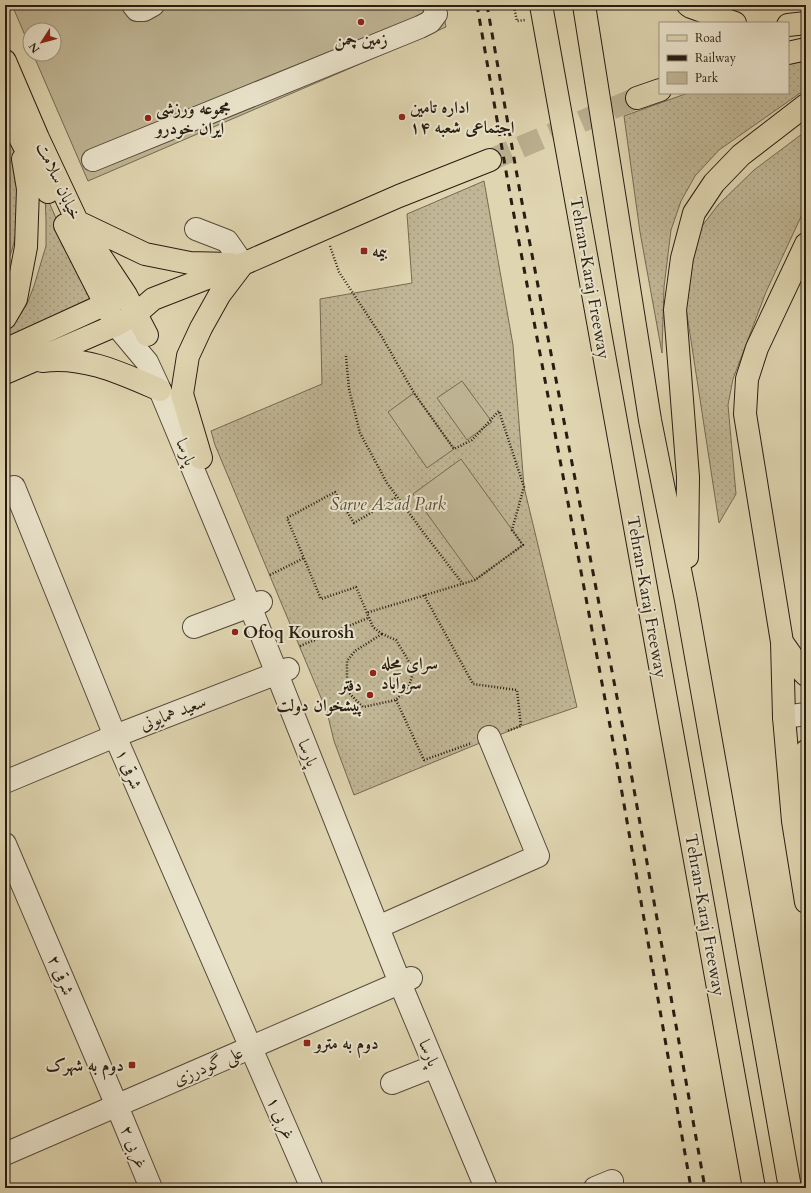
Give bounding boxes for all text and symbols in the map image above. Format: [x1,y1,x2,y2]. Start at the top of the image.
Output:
marker: زمین چمن [356,17,366,27]
north arrow [22,22,62,62]
legend [659,22,789,94]
place label: زمین چمن [334,28,388,51]
text: Road [695,30,722,46]
text: N [25,39,43,56]
text: Railway [695,50,737,66]
text: Park [695,70,719,86]
place label: اداره تامین اجتماعی شعبه ۱۴ [410,96,515,139]
place label: مجموعه ورزشی ایران خودرو [154,97,231,140]
marker: اداره تامین اجتماعی شعبه ۱۴ [397,112,407,122]
marker: مجموعه ورزشی ایران خودرو [143,113,153,123]
street label: خیابان سلامت [31,138,87,224]
street label: Tehran-Karaj Freeway [564,195,616,361]
place label: بیمه [372,240,387,263]
marker: بیمه [359,246,369,256]
street label: پارسا [169,435,202,470]
park label: Sarve Azad Park [330,493,447,516]
street label: Tehran-Karaj Freeway [621,514,673,680]
place label: Ofoq Kourosh [243,621,355,644]
marker: Ofoq Kourosh [230,627,240,637]
place label: سرای محله سروآباد [381,652,438,695]
marker: سرای محله سروآباد [368,668,378,678]
place label: دفتر پیشخوان دولت [276,674,362,717]
street label: سعید همایونی [136,690,210,736]
marker: دفتر پیشخوان دولت [365,690,375,700]
street label: پارسا [291,736,324,771]
street label: ۱ شرقی [110,745,148,793]
street label: Tehran-Karaj Freeway [679,832,731,998]
street label: ۲ شرقی [42,951,80,999]
place label: دوم به مترو [313,1032,379,1058]
street label: پارسا [412,1036,445,1071]
marker: دوم به مترو [302,1038,312,1048]
street label: علی گودرزی [170,1041,247,1092]
place label: دوم به شهرک [46,1054,124,1080]
marker: دوم به شهرک [127,1060,137,1070]
street label: ۱ غربی [261,1093,301,1143]
street label: ۲ غربی [114,1122,153,1172]

